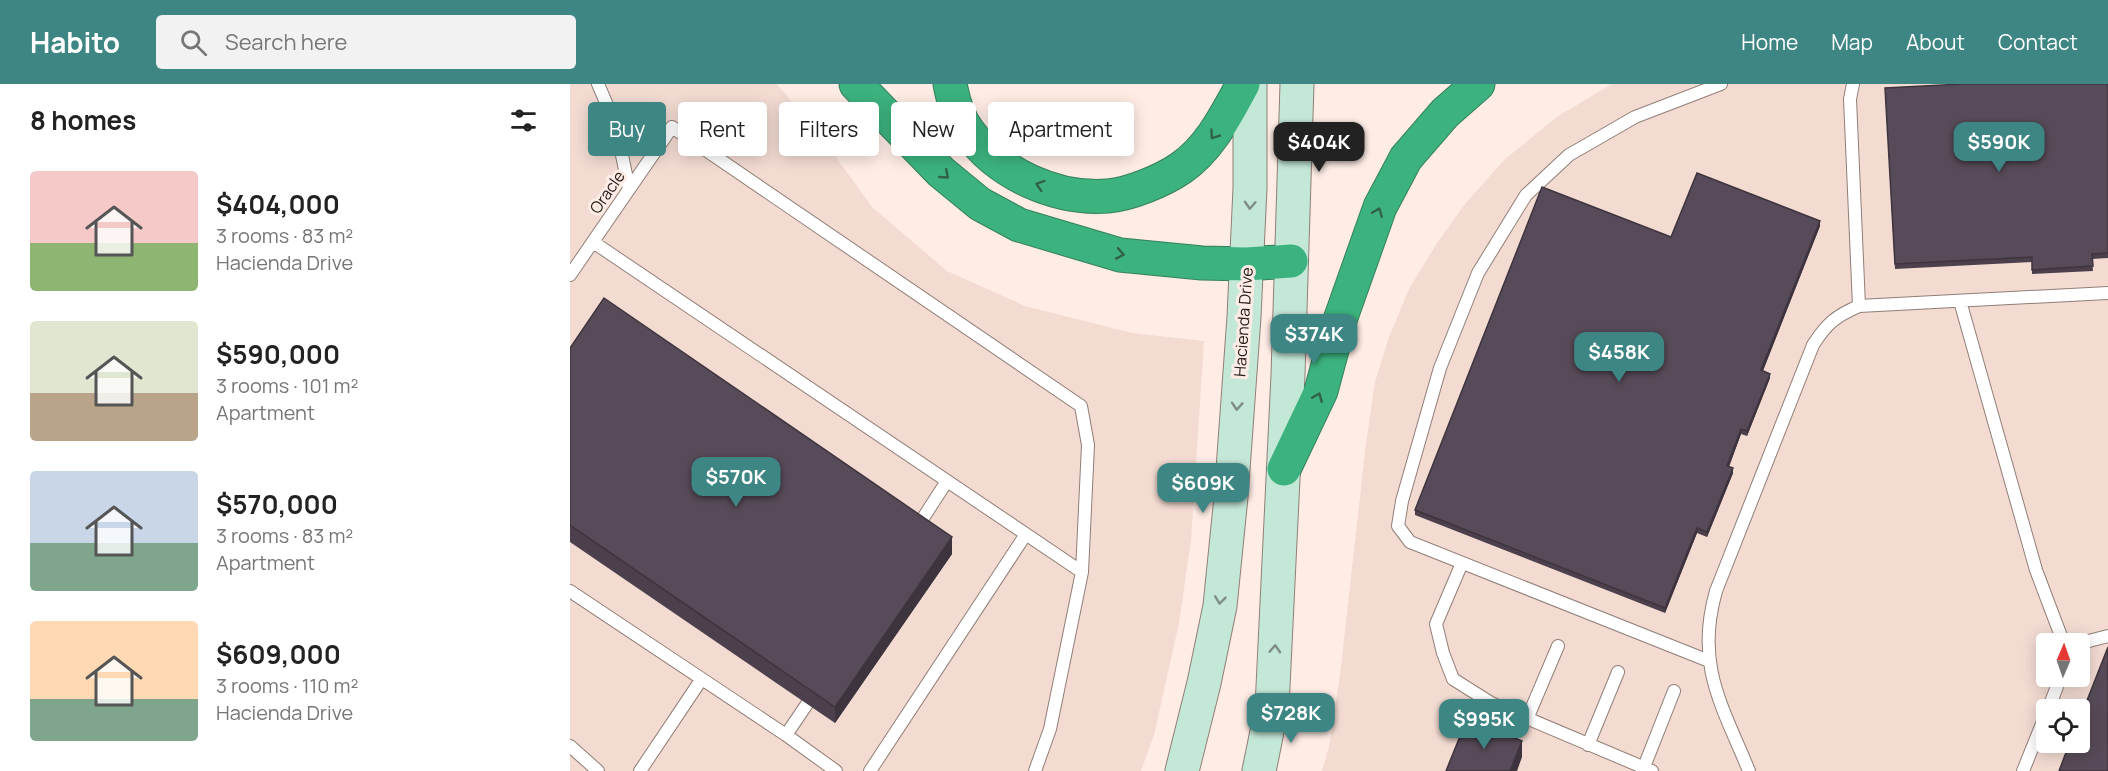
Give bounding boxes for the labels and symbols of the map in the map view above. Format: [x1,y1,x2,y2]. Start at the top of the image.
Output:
pin: $404K [1277,122,1361,173]
pin: $590K [1957,122,2041,173]
one-way arrow [1210,128,1221,139]
street label: Oracle [584,166,630,218]
one-way arrow [938,168,949,179]
one-way arrow [1035,180,1046,192]
one-way arrow [1243,201,1256,210]
one-way arrow [1371,207,1383,218]
one-way arrow [1115,247,1125,260]
street label: Hacienda Drive [1228,266,1258,378]
pin: $374K [1272,314,1356,365]
pin: $458K [1577,332,1661,383]
one-way arrow [1311,393,1323,404]
one-way arrow [1231,401,1244,410]
pin: $570K [694,457,778,508]
pin: $609K [1161,463,1245,514]
one-way arrow [1214,595,1227,605]
north arrow [2036,633,2090,687]
one-way arrow [1268,644,1281,653]
pin: $728K [1249,693,1333,744]
pin: $995K [1442,699,1526,750]

